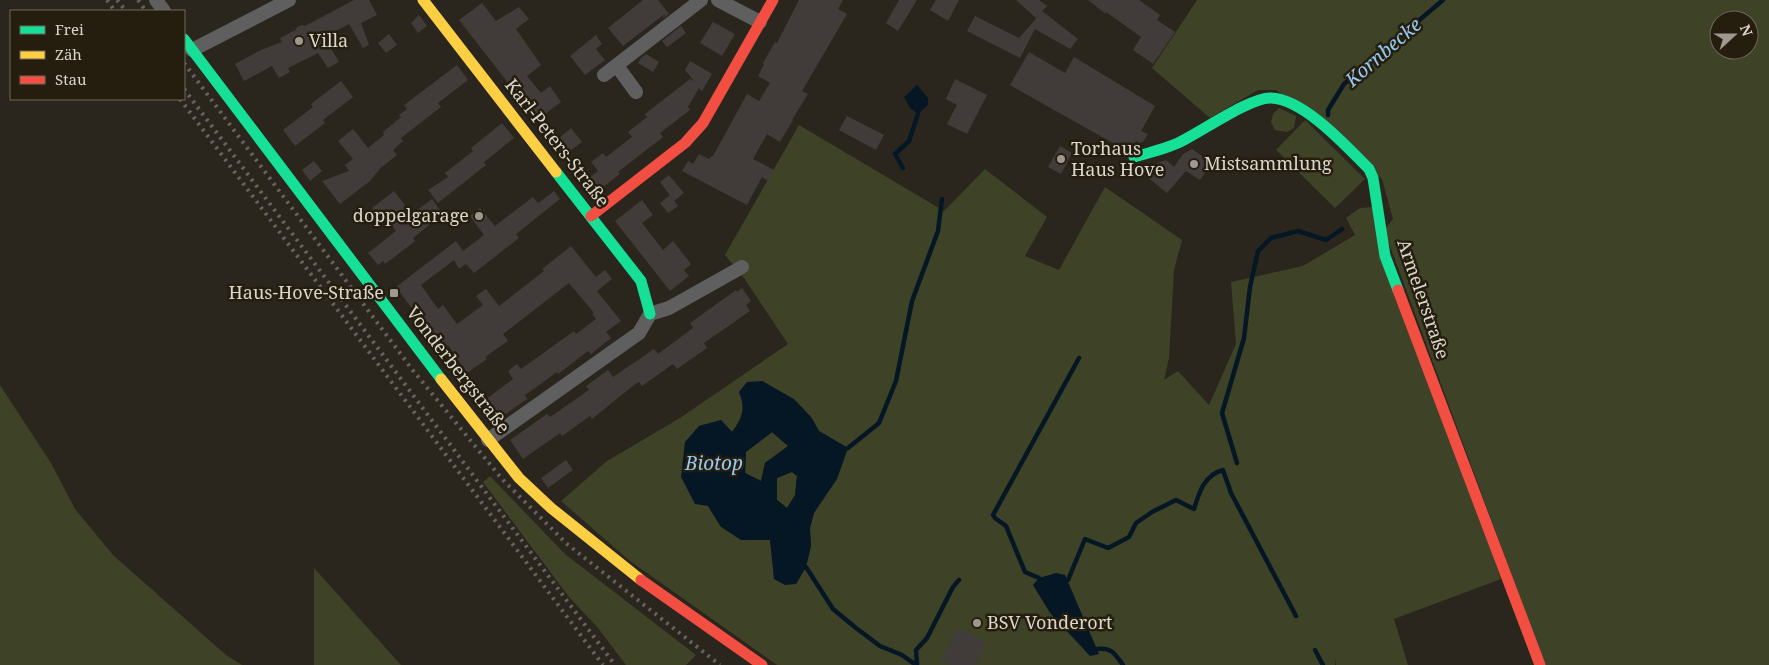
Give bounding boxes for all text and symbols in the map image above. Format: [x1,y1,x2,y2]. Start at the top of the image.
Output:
legend [10,10,185,100]
north arrow [1709,10,1759,60]
water label: Kornbecke [1339,12,1427,93]
text: Frei [55,19,84,39]
text: N [1736,22,1757,39]
place label: Villa [309,28,348,52]
marker: Villa [293,35,305,47]
text: Zäh [55,44,82,64]
text: Stau [55,69,87,89]
street label: Karl-Peters-Straße [500,73,615,212]
place label: Torhaus Haus Hove [1071,136,1164,181]
place label: Mistsammlung [1204,151,1332,175]
marker: Torhaus Haus Hove [1055,153,1067,165]
marker: Mistsammlung [1188,158,1200,170]
place label: doppelgarage [353,203,469,227]
marker: doppelgarage [473,210,485,222]
street label: Armelerstraße [1392,235,1456,362]
place label: Haus-Hove-Straße [229,280,384,304]
marker: Haus-Hove-Straße [388,287,400,299]
street label: Vonderbergstraße [402,301,516,438]
water label: Biotop [684,450,743,476]
place label: BSV Vonderort [987,610,1112,634]
marker: BSV Vonderort [971,617,983,629]

